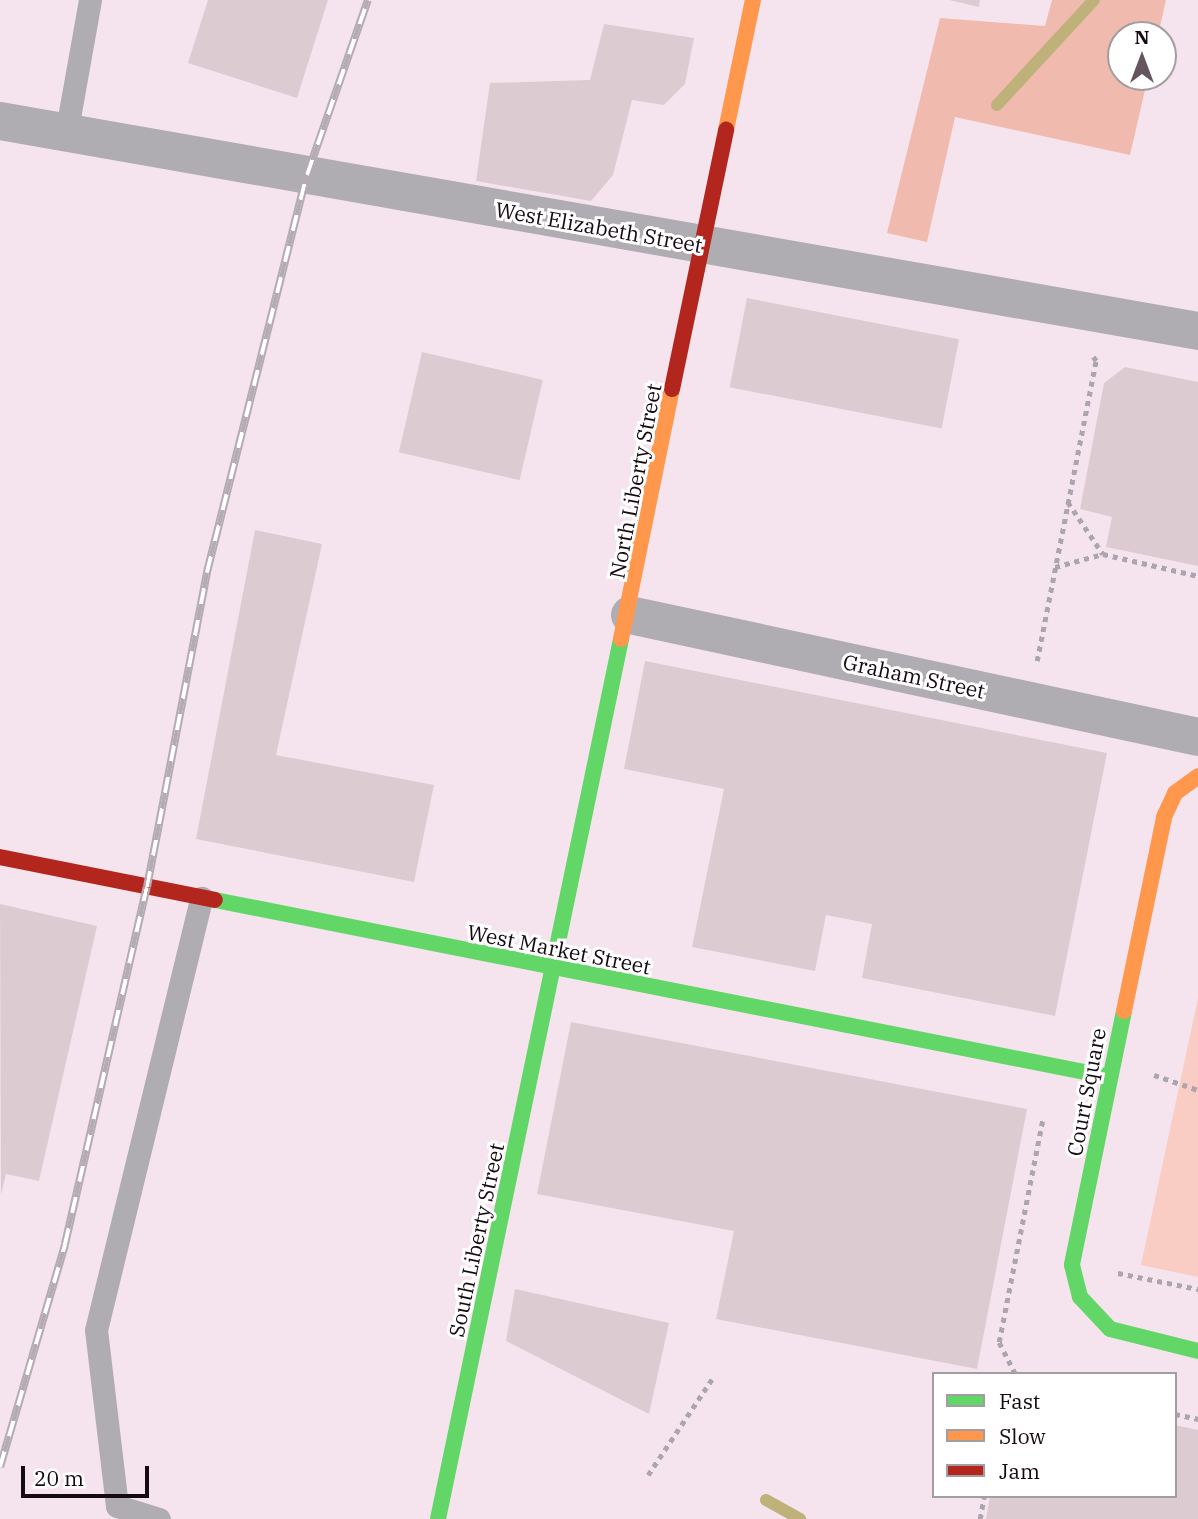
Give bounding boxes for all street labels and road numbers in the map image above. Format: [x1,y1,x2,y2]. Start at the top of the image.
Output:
street label: West Elizabeth Street [494,196,704,258]
street label: North Liberty Street [604,381,666,581]
street label: Graham Street [841,649,987,703]
street label: West Market Street [465,919,653,979]
street label: Court Square [1061,1026,1111,1158]
street label: South Liberty Street [443,1141,509,1339]

